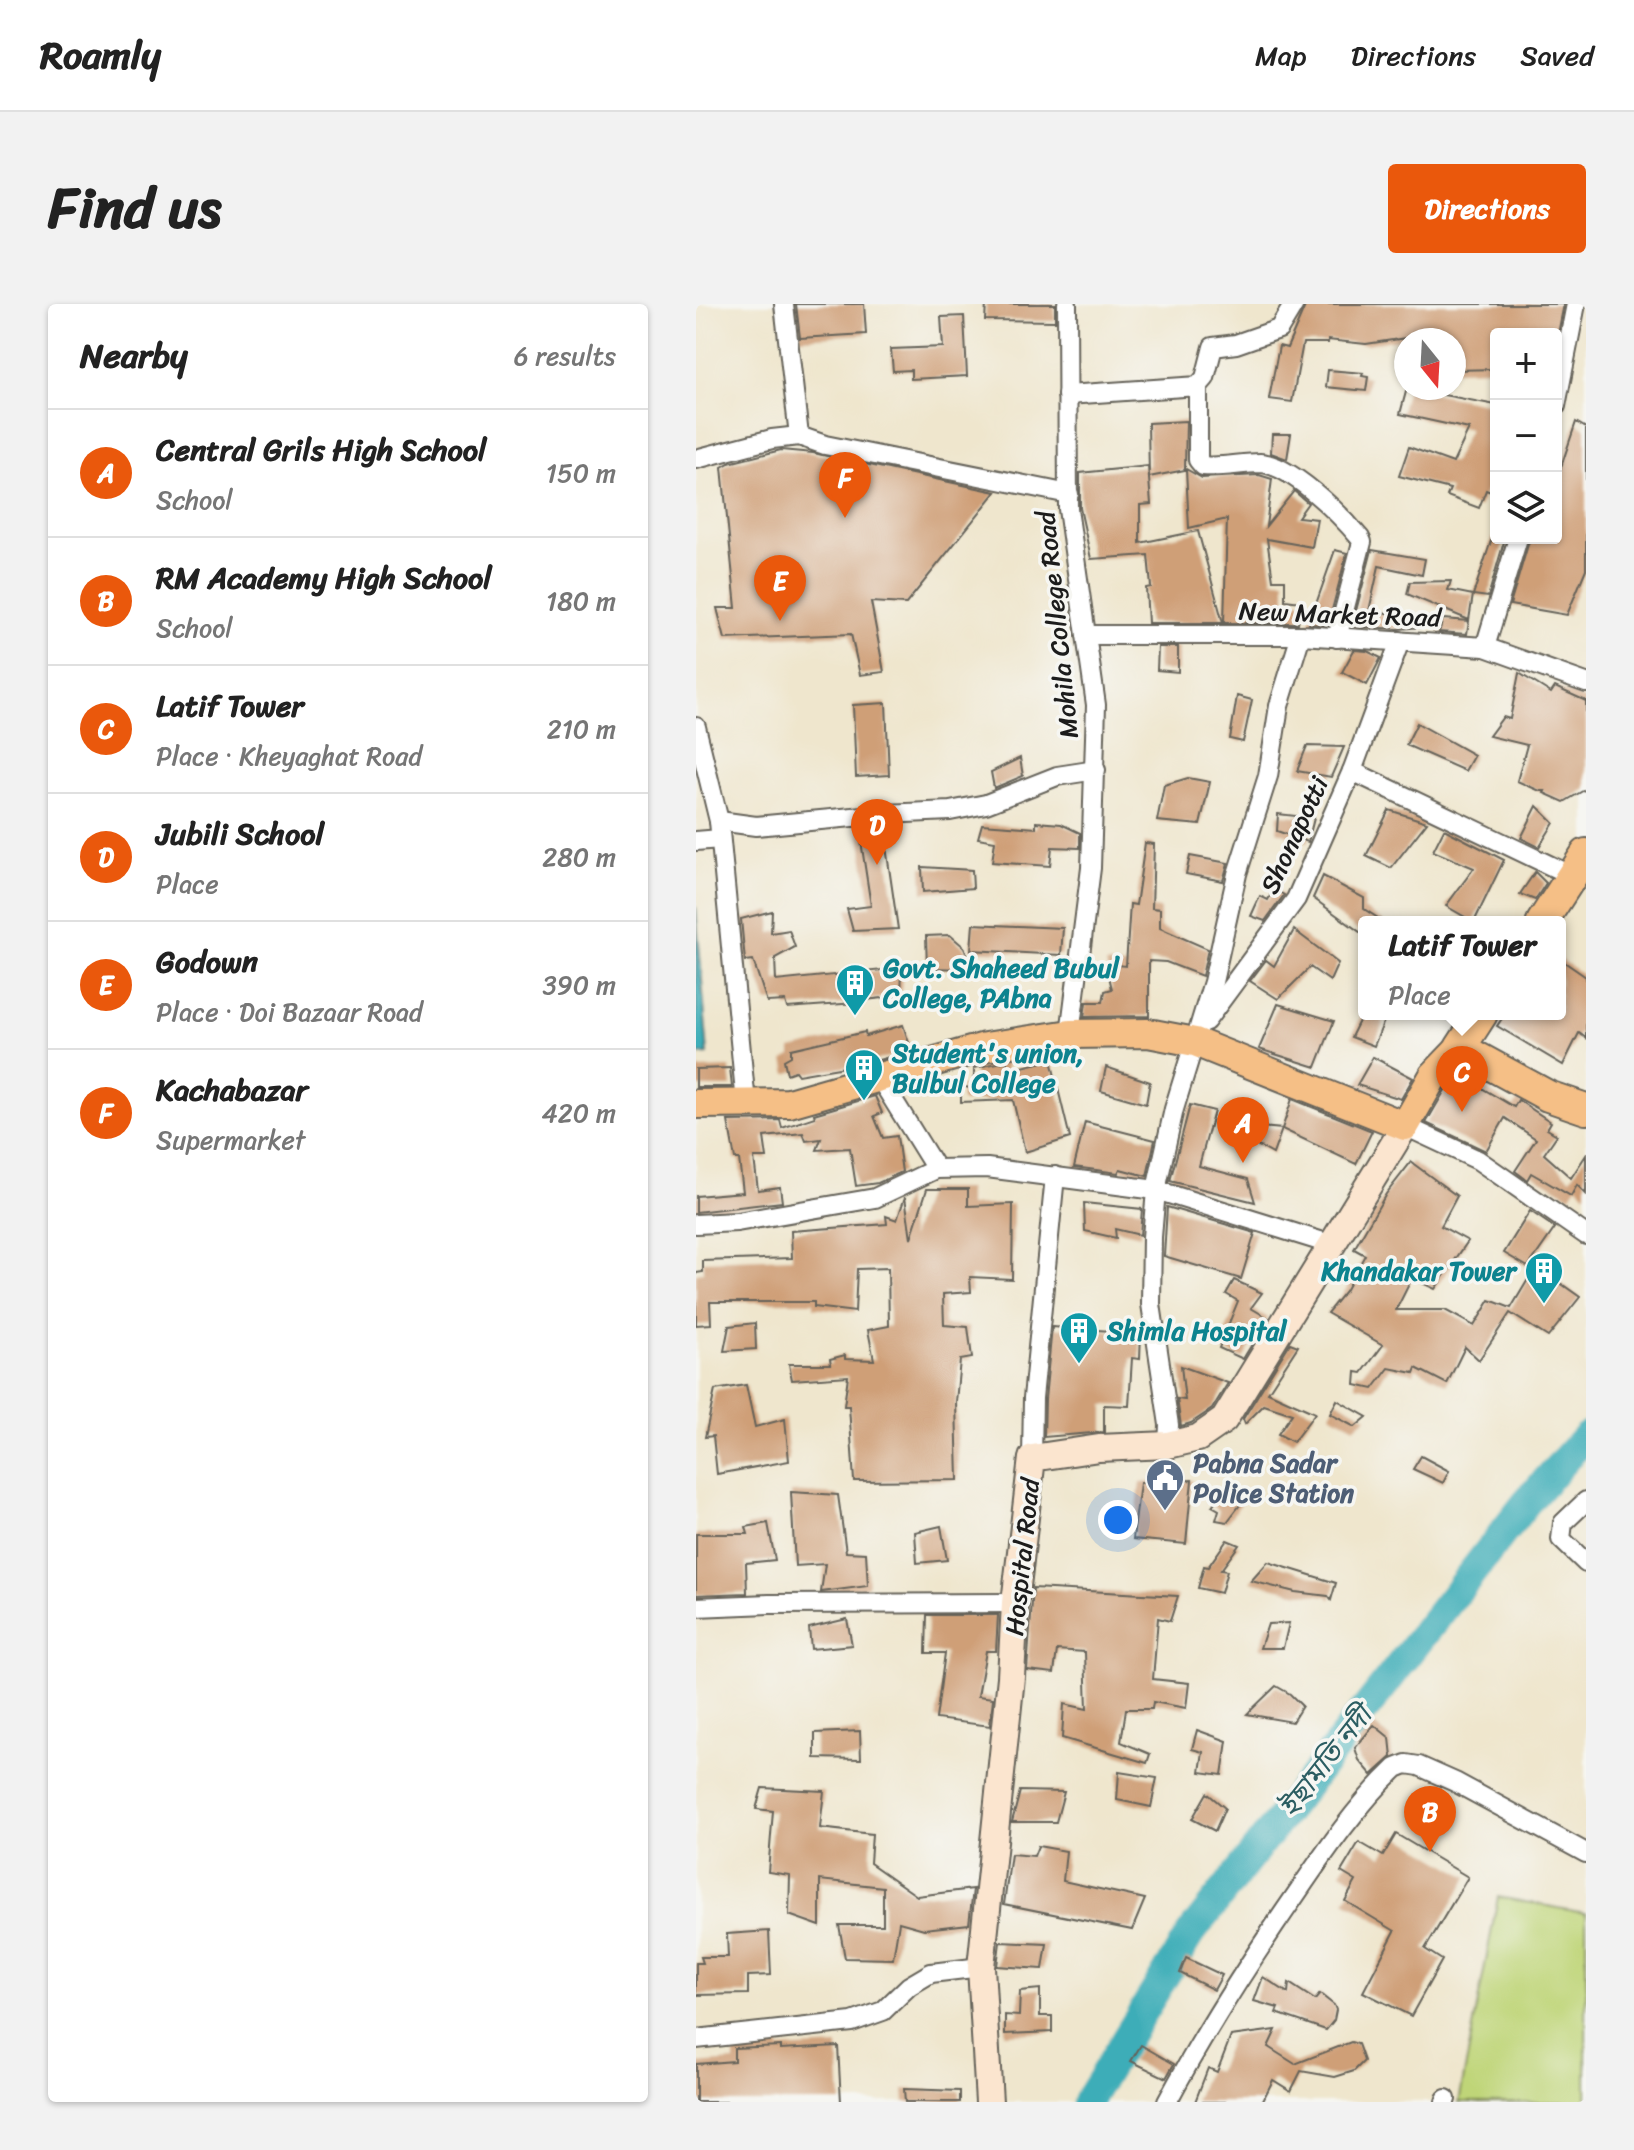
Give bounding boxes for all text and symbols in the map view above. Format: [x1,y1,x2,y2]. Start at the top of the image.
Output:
text: Roamly [40,22,161,89]
text: Map [1255,31,1307,80]
text: Directions [1351,31,1476,80]
text: Saved [1520,31,1594,80]
text: Find us [48,159,221,258]
button: Directions [1388,164,1586,253]
text: Nearby [80,326,188,386]
north arrow [1394,328,1466,400]
map controls [1490,328,1562,544]
button: + [1490,328,1562,400]
text: 6 results [514,333,616,379]
button: − [1490,400,1562,472]
text: Central Grils High School [156,423,486,477]
text: A [97,450,115,496]
text: 150 m [546,450,616,496]
pin: F [819,452,871,518]
button: layers [1490,472,1562,544]
text: School [156,477,233,523]
street label: Mohila College Road [1022,507,1092,741]
text: RM Academy High School [156,551,492,605]
pin: E [754,555,806,621]
text: B [98,578,114,624]
text: 180 m [546,578,616,624]
street label: New Market Road [1238,587,1444,641]
text: School [156,605,233,651]
text: Latif Tower [156,679,304,733]
text: C [98,706,114,752]
text: 210 m [547,706,616,752]
text: Place · Kheyaghat Road [156,733,422,779]
street label: Shonapotti [1247,768,1342,902]
pin: D [851,799,903,865]
text: Jubili School [156,807,324,861]
text: D [98,834,114,880]
text: 280 m [542,834,616,880]
text: Place [156,861,219,907]
popup [1358,916,1566,1020]
text: Latif Tower [1388,918,1536,972]
text: Godown [156,935,258,989]
place label: Govt. Shaheed Bubul College, PAbna [882,945,1121,1021]
text: E [99,962,113,1008]
text: 390 m [543,962,616,1008]
building icon: Govt. Shaheed Bubul College, PAbna [834,962,876,1017]
text: Place [1388,972,1451,1018]
text: Place · Doi Bazaar Road [156,989,423,1035]
place label: Student's union, Bulbul College [891,1030,1084,1106]
pin: C [1436,1046,1488,1112]
building icon: Student's union, Bulbul College [843,1047,885,1102]
text: Kachabazar [156,1063,308,1117]
text: F [99,1090,113,1136]
text: 420 m [542,1090,616,1136]
pin: A [1217,1097,1269,1163]
text: Supermarket [156,1117,305,1163]
place label: Khandakar Tower [1320,1248,1518,1294]
building icon: Khandakar Tower [1523,1250,1565,1305]
place label: Shimla Hospital [1106,1308,1288,1354]
building icon: Shimla Hospital [1058,1310,1100,1365]
place label: Pabna Sadar Police Station [1193,1440,1354,1516]
public building icon: Pabna Sadar Police Station [1144,1457,1186,1512]
street label: Hospital Road [991,1474,1053,1638]
your location [1098,1500,1138,1540]
water label: ইছামতি নদী [1266,1690,1388,1828]
pin: B [1404,1786,1456,1852]

